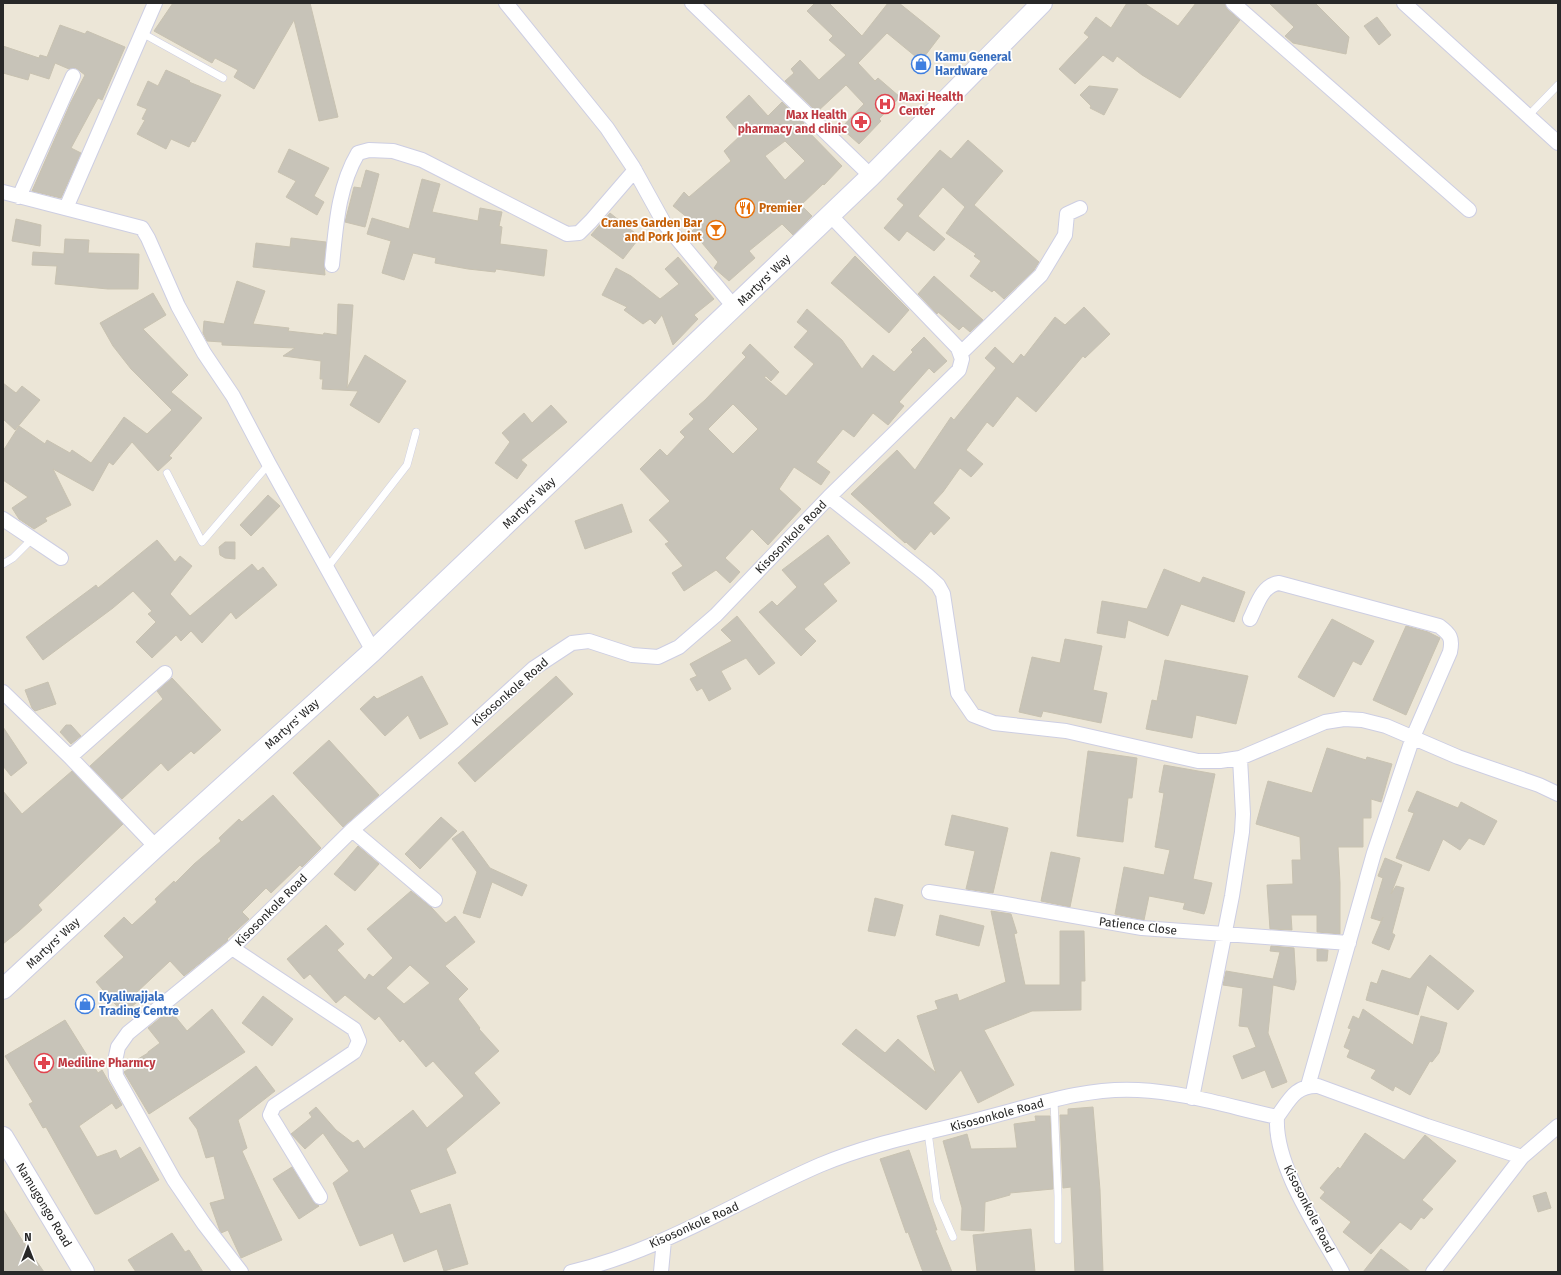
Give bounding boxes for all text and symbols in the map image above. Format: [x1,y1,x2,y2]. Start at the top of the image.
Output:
place label: Kamu General Hardware [935,50,1012,78]
shop icon: Kamu General Hardware [910,53,932,75]
place label: Maxi Health Center [899,90,964,118]
hospital icon: Maxi Health Center [874,93,896,115]
place label: Max Health pharmacy and clinic [738,108,847,136]
pharmacy icon: Max Health pharmacy and clinic [850,111,872,133]
restaurant icon: Premier [734,197,756,219]
place label: Premier [759,201,802,215]
place label: Cranes Garden Bar and Pork Joint [601,216,702,244]
bar icon: Cranes Garden Bar and Pork Joint [705,219,727,241]
street label: Martyrs' Way [735,251,793,309]
street label: Martyrs' Way [500,474,558,532]
street label: Kisosonkole Road [752,497,830,577]
street label: Kisosonkole Road [469,655,551,729]
street label: Martyrs' Way [262,696,322,752]
street label: Kisosonkole Road [232,871,310,949]
street label: Patience Close [1098,914,1178,938]
street label: Martyrs' Way [23,915,83,971]
place label: Kyaliwajjala Trading Centre [99,990,179,1018]
shop icon: Kyaliwajjala Trading Centre [74,993,96,1015]
pharmacy icon: Mediline Pharmcy [33,1052,55,1074]
place label: Mediline Pharmcy [58,1056,156,1070]
street label: Kisosonkole Road [949,1096,1045,1134]
street label: Namugongo Road [13,1160,75,1250]
street label: Kisosonkole Road [1281,1163,1337,1255]
street label: Kisosonkole Road [647,1199,741,1251]
north arrow [8,1227,48,1267]

